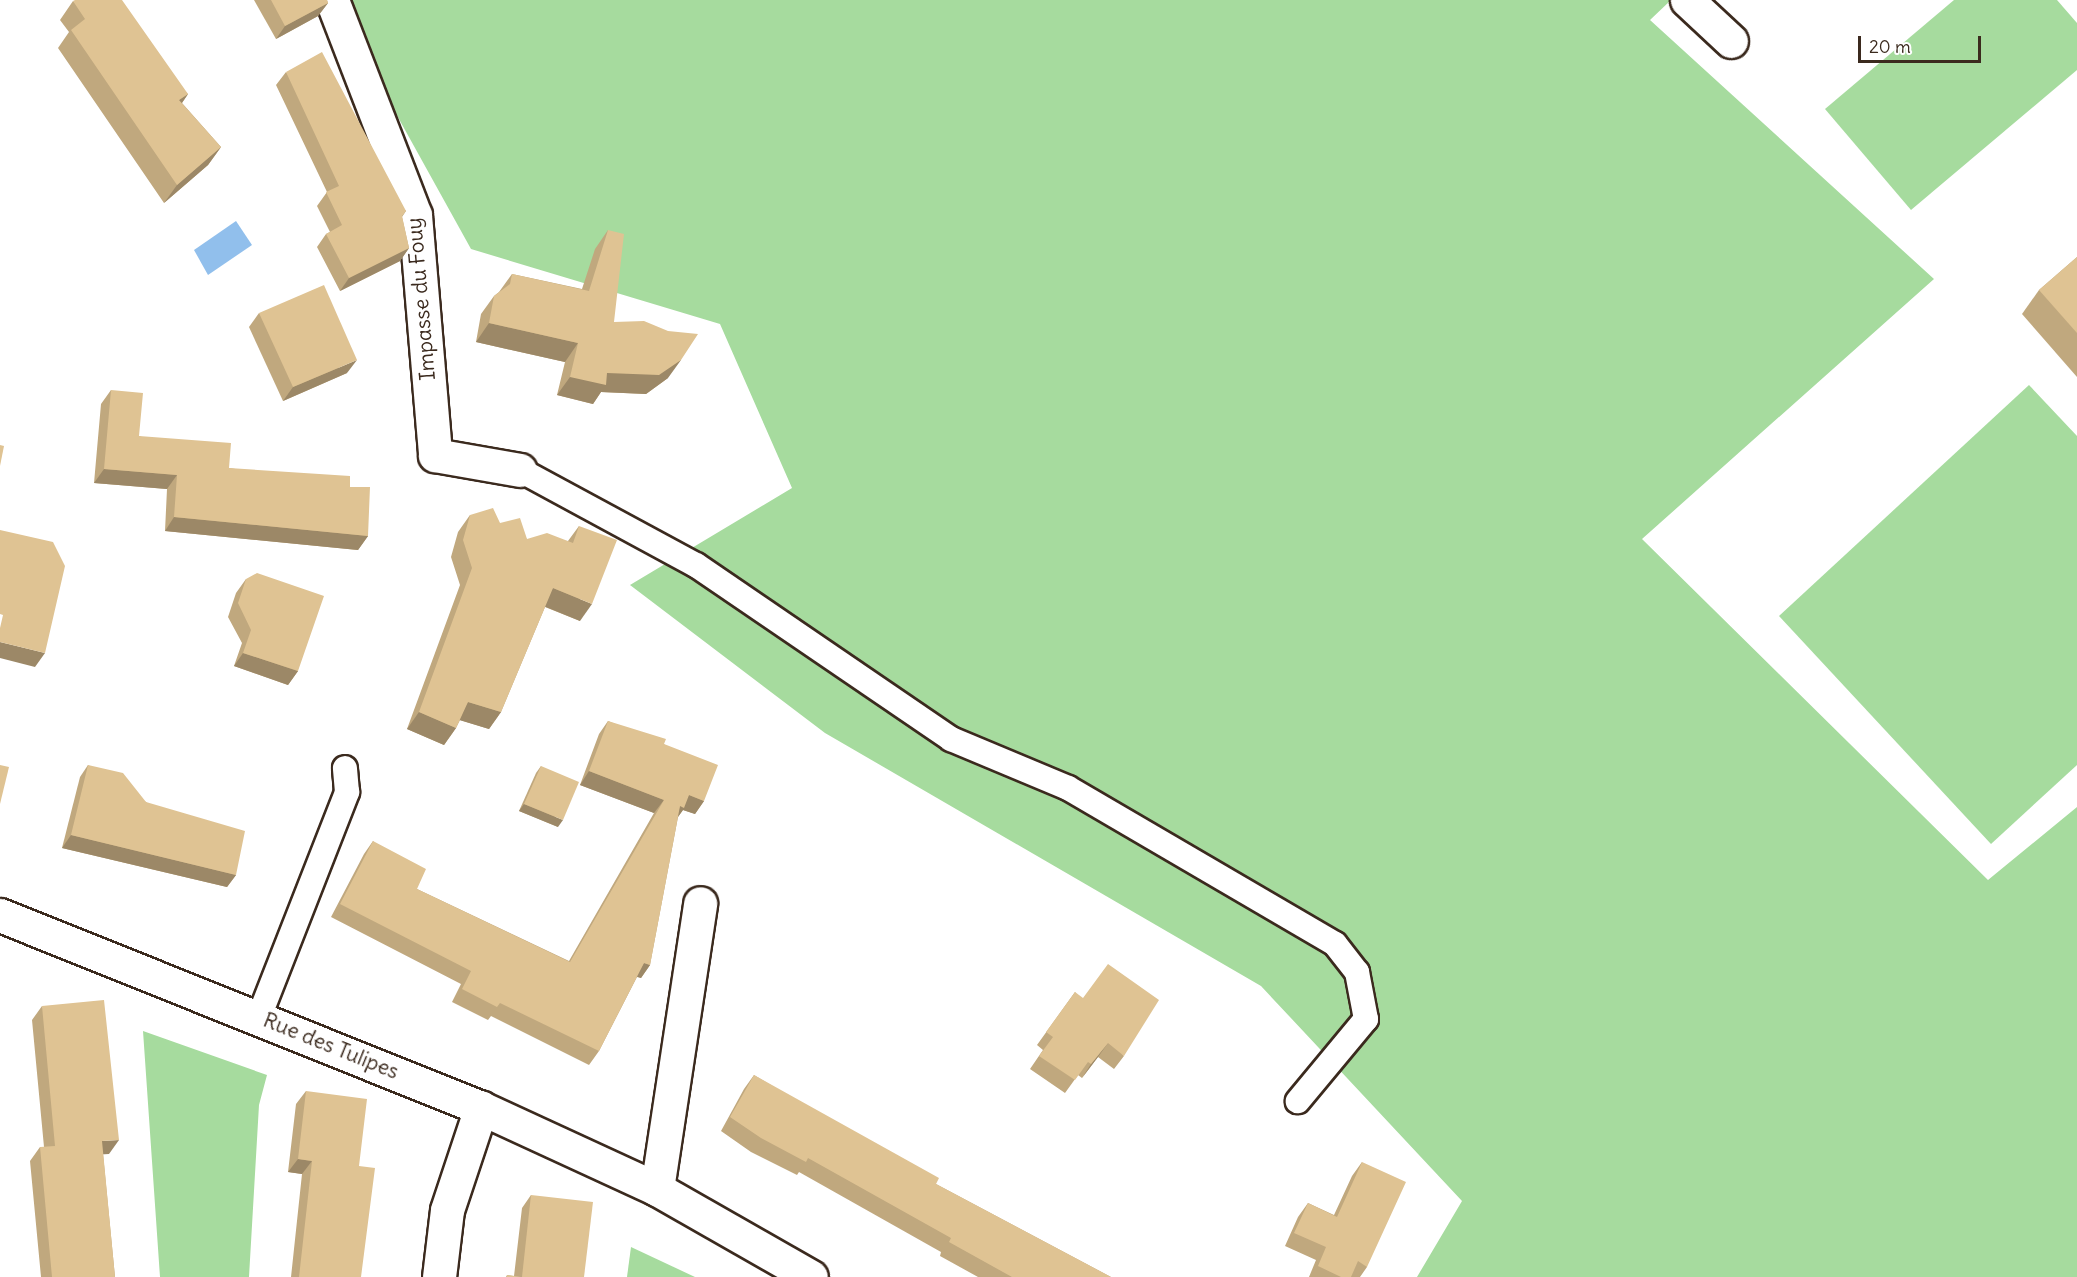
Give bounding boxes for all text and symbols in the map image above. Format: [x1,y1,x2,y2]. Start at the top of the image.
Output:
scale bar [1861,24,1984,62]
text: 20 m [1869,35,1911,58]
street label: Impasse du Fouy [401,217,441,381]
street label: Rue des Tulipes [260,1007,402,1085]

